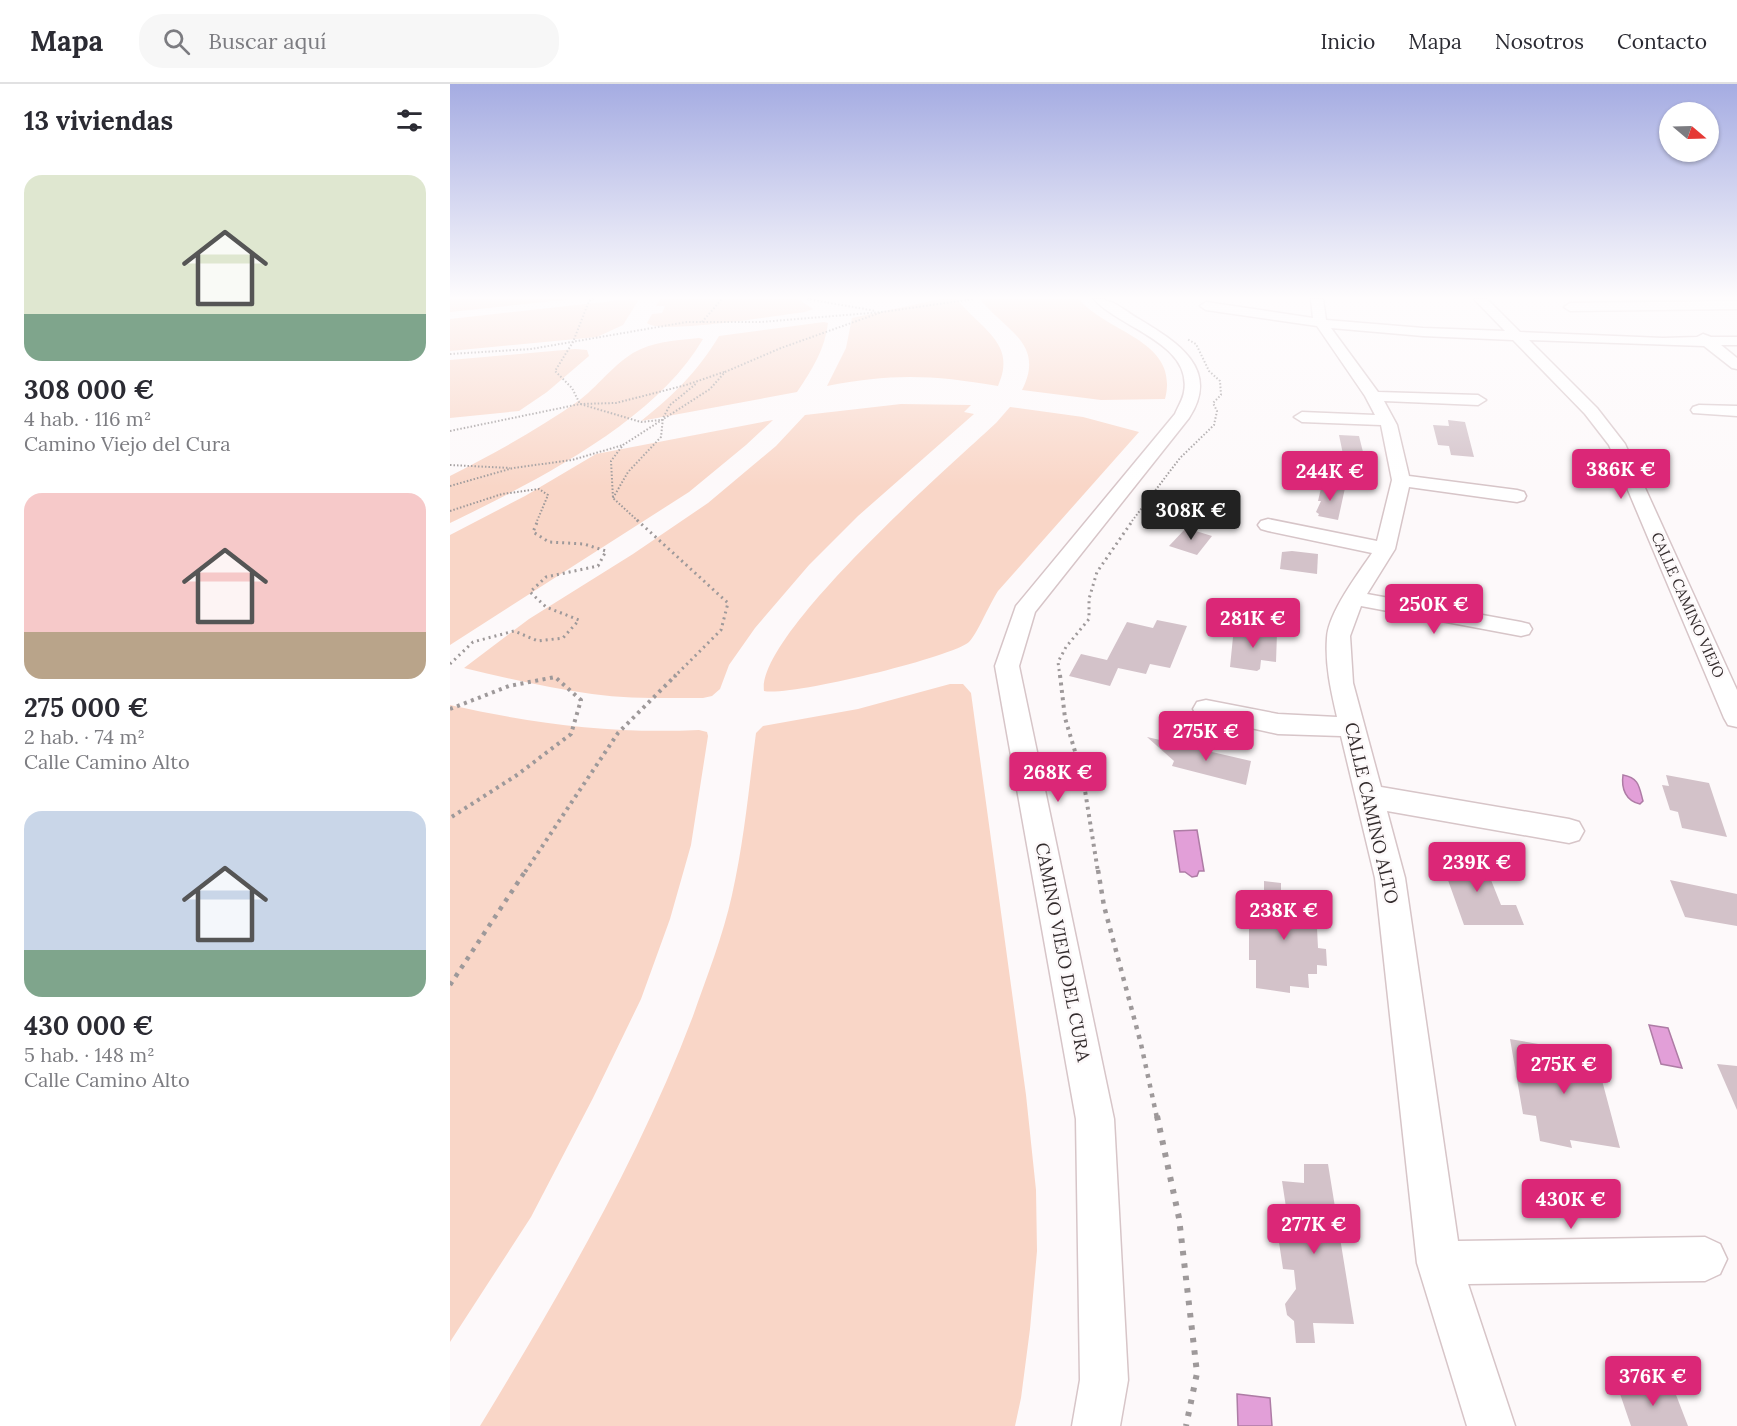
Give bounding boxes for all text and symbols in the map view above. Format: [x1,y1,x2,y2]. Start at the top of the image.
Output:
search box [139,14,559,68]
text: Mapa [30,23,103,59]
icon: search [160,25,193,58]
text: Buscar aquí [208,27,327,55]
text: Inicio [1320,28,1375,55]
text: Mapa [1408,28,1462,55]
text: Nosotros [1495,28,1584,55]
text: Contacto [1617,28,1707,55]
north arrow [1659,102,1719,162]
map controls [1659,102,1719,162]
text: 13 viviendas [24,104,173,137]
icon: filters [393,104,426,137]
icon: home [171,214,279,322]
text: 308 000 € [24,373,154,406]
text: 4 hab. · 116 m² [24,406,151,431]
text: Camino Viejo del Cura [24,431,231,456]
pin: 386K € [1572,449,1670,500]
pin: 244K € [1281,451,1379,502]
text: 386K € [1586,456,1656,481]
text: 244K € [1296,458,1364,483]
pin: 308K € [1142,490,1240,541]
text: 308K € [1155,497,1227,522]
street label: CALLE CAMINO VIEJO [1647,529,1729,681]
icon: home [171,532,279,640]
pin: 250K € [1385,584,1483,635]
text: 250K € [1399,591,1469,616]
pin: 281K € [1204,598,1302,649]
text: 281K € [1220,605,1286,630]
text: 275 000 € [24,691,148,724]
pin: 275K € [1157,711,1255,762]
text: 275K € [1173,718,1239,743]
street label: CALLE CAMINO ALTO [1340,720,1404,906]
text: 2 hab. · 74 m² [24,724,145,749]
text: Calle Camino Alto [24,749,190,774]
pin: 268K € [1009,752,1107,803]
text: 268K € [1023,759,1093,784]
street label: CAMINO VIEJO DEL CURA [1030,841,1096,1064]
pin: 239K € [1428,842,1526,893]
text: 239K € [1442,849,1512,874]
icon: home [171,850,279,958]
pin: 238K € [1235,890,1333,941]
text: 238K € [1250,897,1318,922]
text: 430 000 € [24,1009,154,1042]
text: 5 hab. · 148 m² [24,1042,155,1067]
pin: 275K € [1515,1044,1613,1095]
text: 275K € [1531,1051,1597,1076]
text: Calle Camino Alto [24,1067,190,1092]
pin: 430K € [1522,1179,1620,1230]
text: 430K € [1536,1186,1606,1211]
pin: 277K € [1265,1204,1363,1255]
text: 277K € [1281,1211,1347,1236]
pin: 376K € [1604,1356,1702,1407]
text: 376K € [1619,1363,1687,1388]

